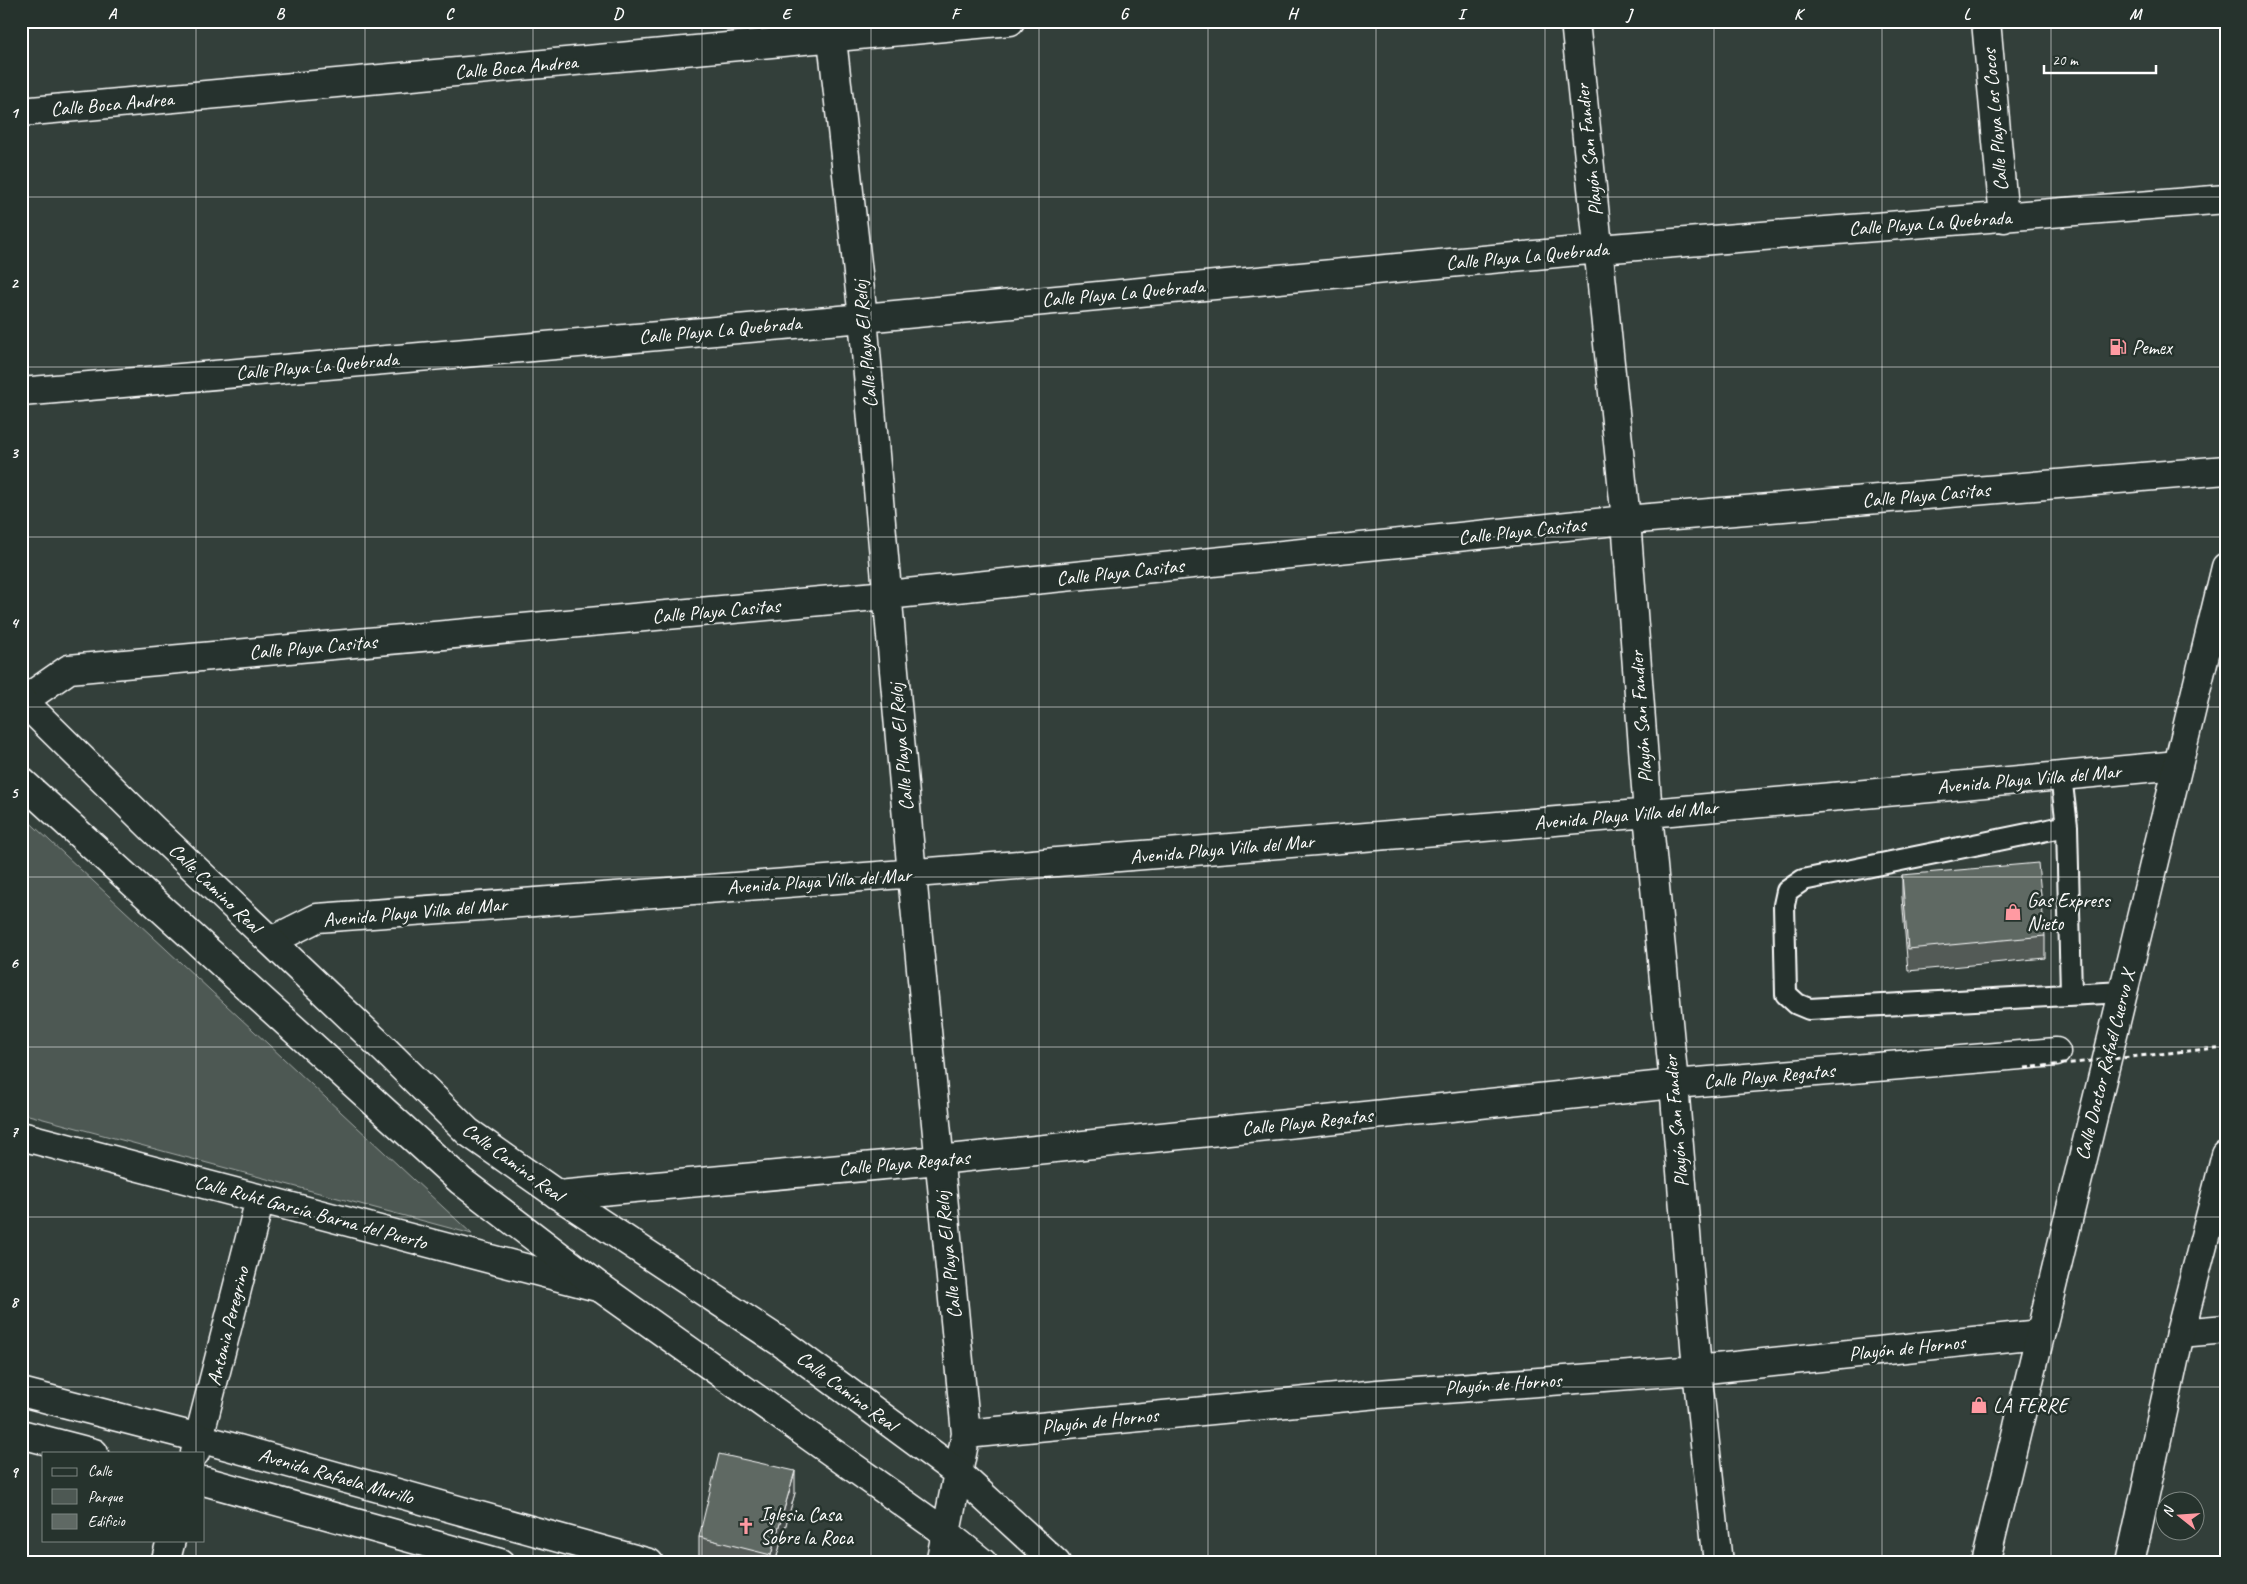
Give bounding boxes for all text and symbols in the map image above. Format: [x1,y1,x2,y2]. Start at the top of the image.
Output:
text: A [108,4,118,24]
text: B [276,4,286,24]
text: C [445,4,455,24]
text: D [613,4,624,24]
text: E [782,4,793,24]
text: F [951,4,962,24]
text: G [1120,4,1130,24]
text: H [1287,4,1299,24]
text: I [1458,4,1468,24]
text: J [1625,4,1634,24]
text: K [1794,4,1806,24]
text: L [1964,4,1972,24]
text: M [2129,4,2143,24]
scale bar [2044,42,2157,74]
street label: Calle Playa Los Cocos [1976,46,2014,192]
street label: Calle Boca Andrea [454,49,580,85]
text: 20 m [2052,51,2079,70]
street label: Playón San Fandier [1569,81,1608,217]
street label: Calle Boca Andrea [50,86,176,122]
text: 1 [10,103,19,123]
street label: Calle Playa La Quebrada [1848,205,2014,241]
street label: Calle Playa La Quebrada [1445,236,1611,276]
text: 2 [10,273,19,293]
street label: Calle Playa La Quebrada [1041,273,1207,313]
street label: Calle Playa El Reloj [847,277,883,409]
street label: Calle Playa La Quebrada [638,310,804,350]
place label: Pemex [2132,335,2174,360]
fuel station icon: Pemex [2108,337,2128,357]
street label: Calle Playa La Quebrada [235,346,401,386]
text: 3 [10,443,19,463]
street label: Calle Playa Casitas [1861,477,1993,513]
street label: Calle Playa Casitas [1457,512,1589,550]
street label: Calle Playa Casitas [1055,553,1187,591]
street label: Calle Playa Casitas [651,593,783,629]
text: 4 [10,613,19,633]
street label: Calle Playa Casitas [248,629,380,665]
street label: Playón San Fandier [1624,648,1658,784]
street label: Calle Playa El Reloj [883,680,919,812]
street label: Avenida Playa Villa del Mar [1936,758,2124,799]
text: 5 [11,783,20,803]
street label: Avenida Playa Villa del Mar [1533,794,1721,835]
street label: Avenida Playa Villa del Mar [1129,828,1317,869]
street label: Calle Camino Real [163,838,269,941]
street label: Avenida Playa Villa del Mar [726,862,914,900]
place label: Gas Express Nieto [2027,888,2112,936]
street label: Avenida Playa Villa del Mar [322,891,510,932]
shop icon: Gas Express Nieto [2003,902,2023,922]
text: 6 [10,953,19,973]
street label: Calle Doctor Rafaél Cuervo X [2069,964,2142,1162]
street label: Playón San Fandier [1658,1052,1694,1188]
street label: Calle Playa Regatas [1703,1058,1838,1094]
street label: Calle Playa Regatas [1240,1102,1376,1141]
street label: Calle Camino Real [457,1117,571,1209]
text: 7 [10,1122,19,1142]
street label: Calle Playa Regatas [838,1145,973,1181]
street label: Calle Ruht García Barna del Puerto [192,1169,431,1255]
street label: Calle Playa El Reloj [929,1188,967,1320]
street label: Antonia Peregrino [201,1263,255,1388]
text: 8 [10,1292,19,1312]
street label: Playón de Hornos [1848,1329,1969,1367]
street label: Calle Camino Real [792,1345,905,1439]
street label: Playón de Hornos [1444,1367,1564,1401]
place label: LA FERRE [1993,1393,2070,1418]
shop icon: LA FERRE [1969,1395,1989,1415]
street label: Playón de Hornos [1041,1402,1162,1440]
street label: Avenida Rafaela Murillo [256,1442,417,1510]
legend [42,1452,205,1542]
text: 9 [10,1462,19,1482]
text: Calle [88,1462,113,1481]
text: Parque [88,1488,124,1507]
north arrow [2154,1492,2204,1542]
place label: Iglesia Casa Sobre la Roca [760,1502,855,1550]
text: N [2159,1503,2178,1519]
text: Edificio [88,1512,126,1531]
church icon: Iglesia Casa Sobre la Roca [736,1516,756,1536]

